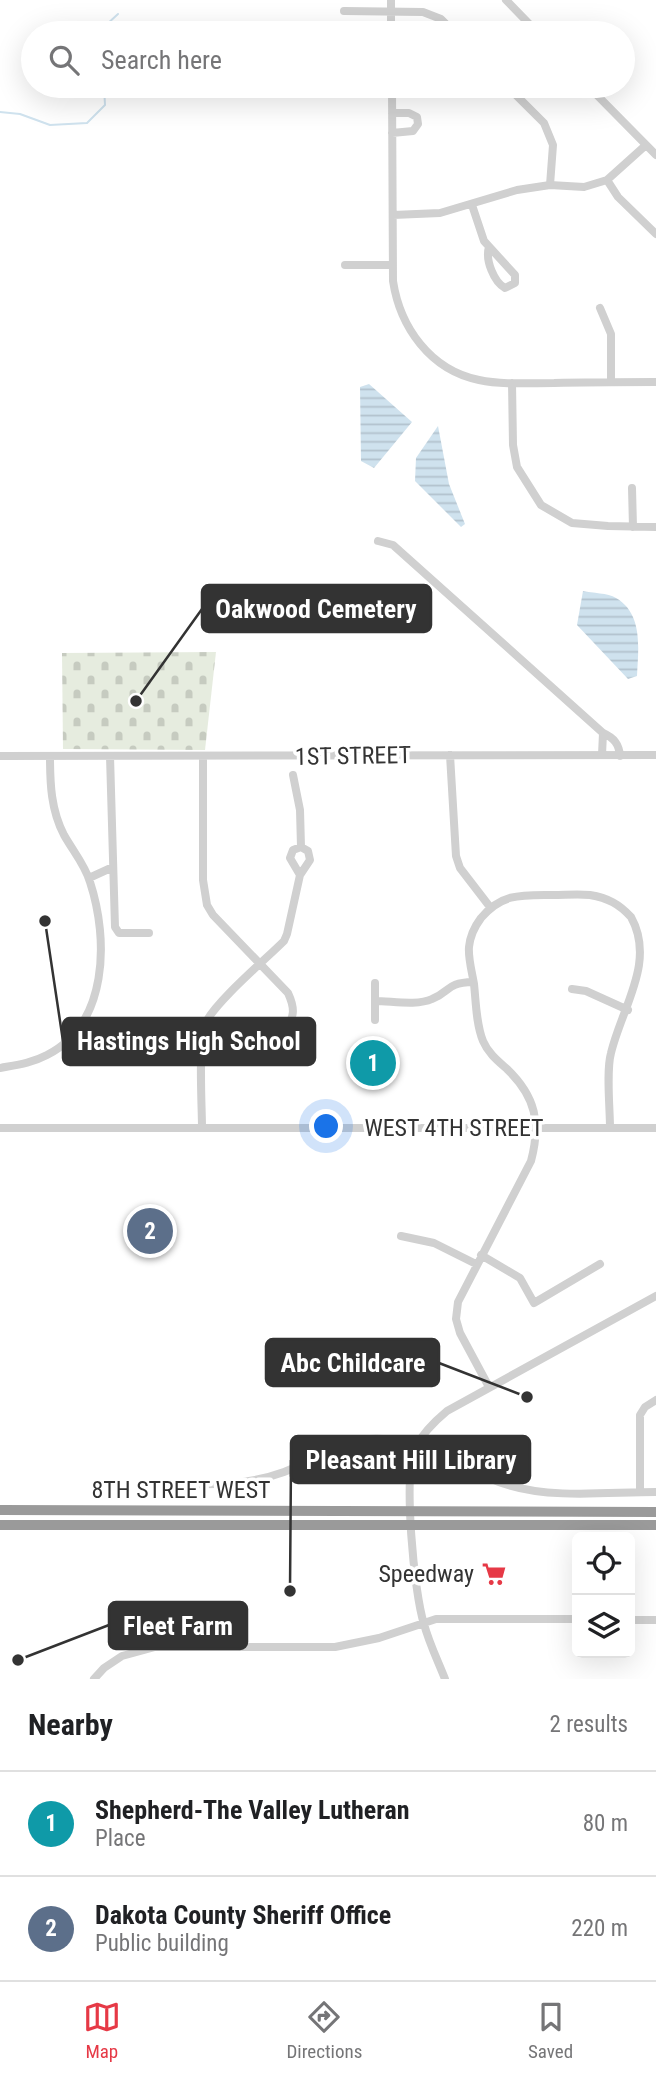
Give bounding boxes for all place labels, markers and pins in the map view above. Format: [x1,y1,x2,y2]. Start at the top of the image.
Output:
callout: Oakwood Cemetery [202,585,431,632]
callout: Hastings High School [63,1018,315,1065]
pin: 1 [350,1037,396,1089]
pin: 2 [127,1205,173,1257]
callout: Abc Childcare [266,1339,439,1386]
callout: Pleasant Hill Library [291,1436,530,1483]
place label: Speedway [378,1560,474,1588]
supermarket icon: Speedway [480,1560,508,1588]
callout: Fleet Farm [109,1602,247,1649]

